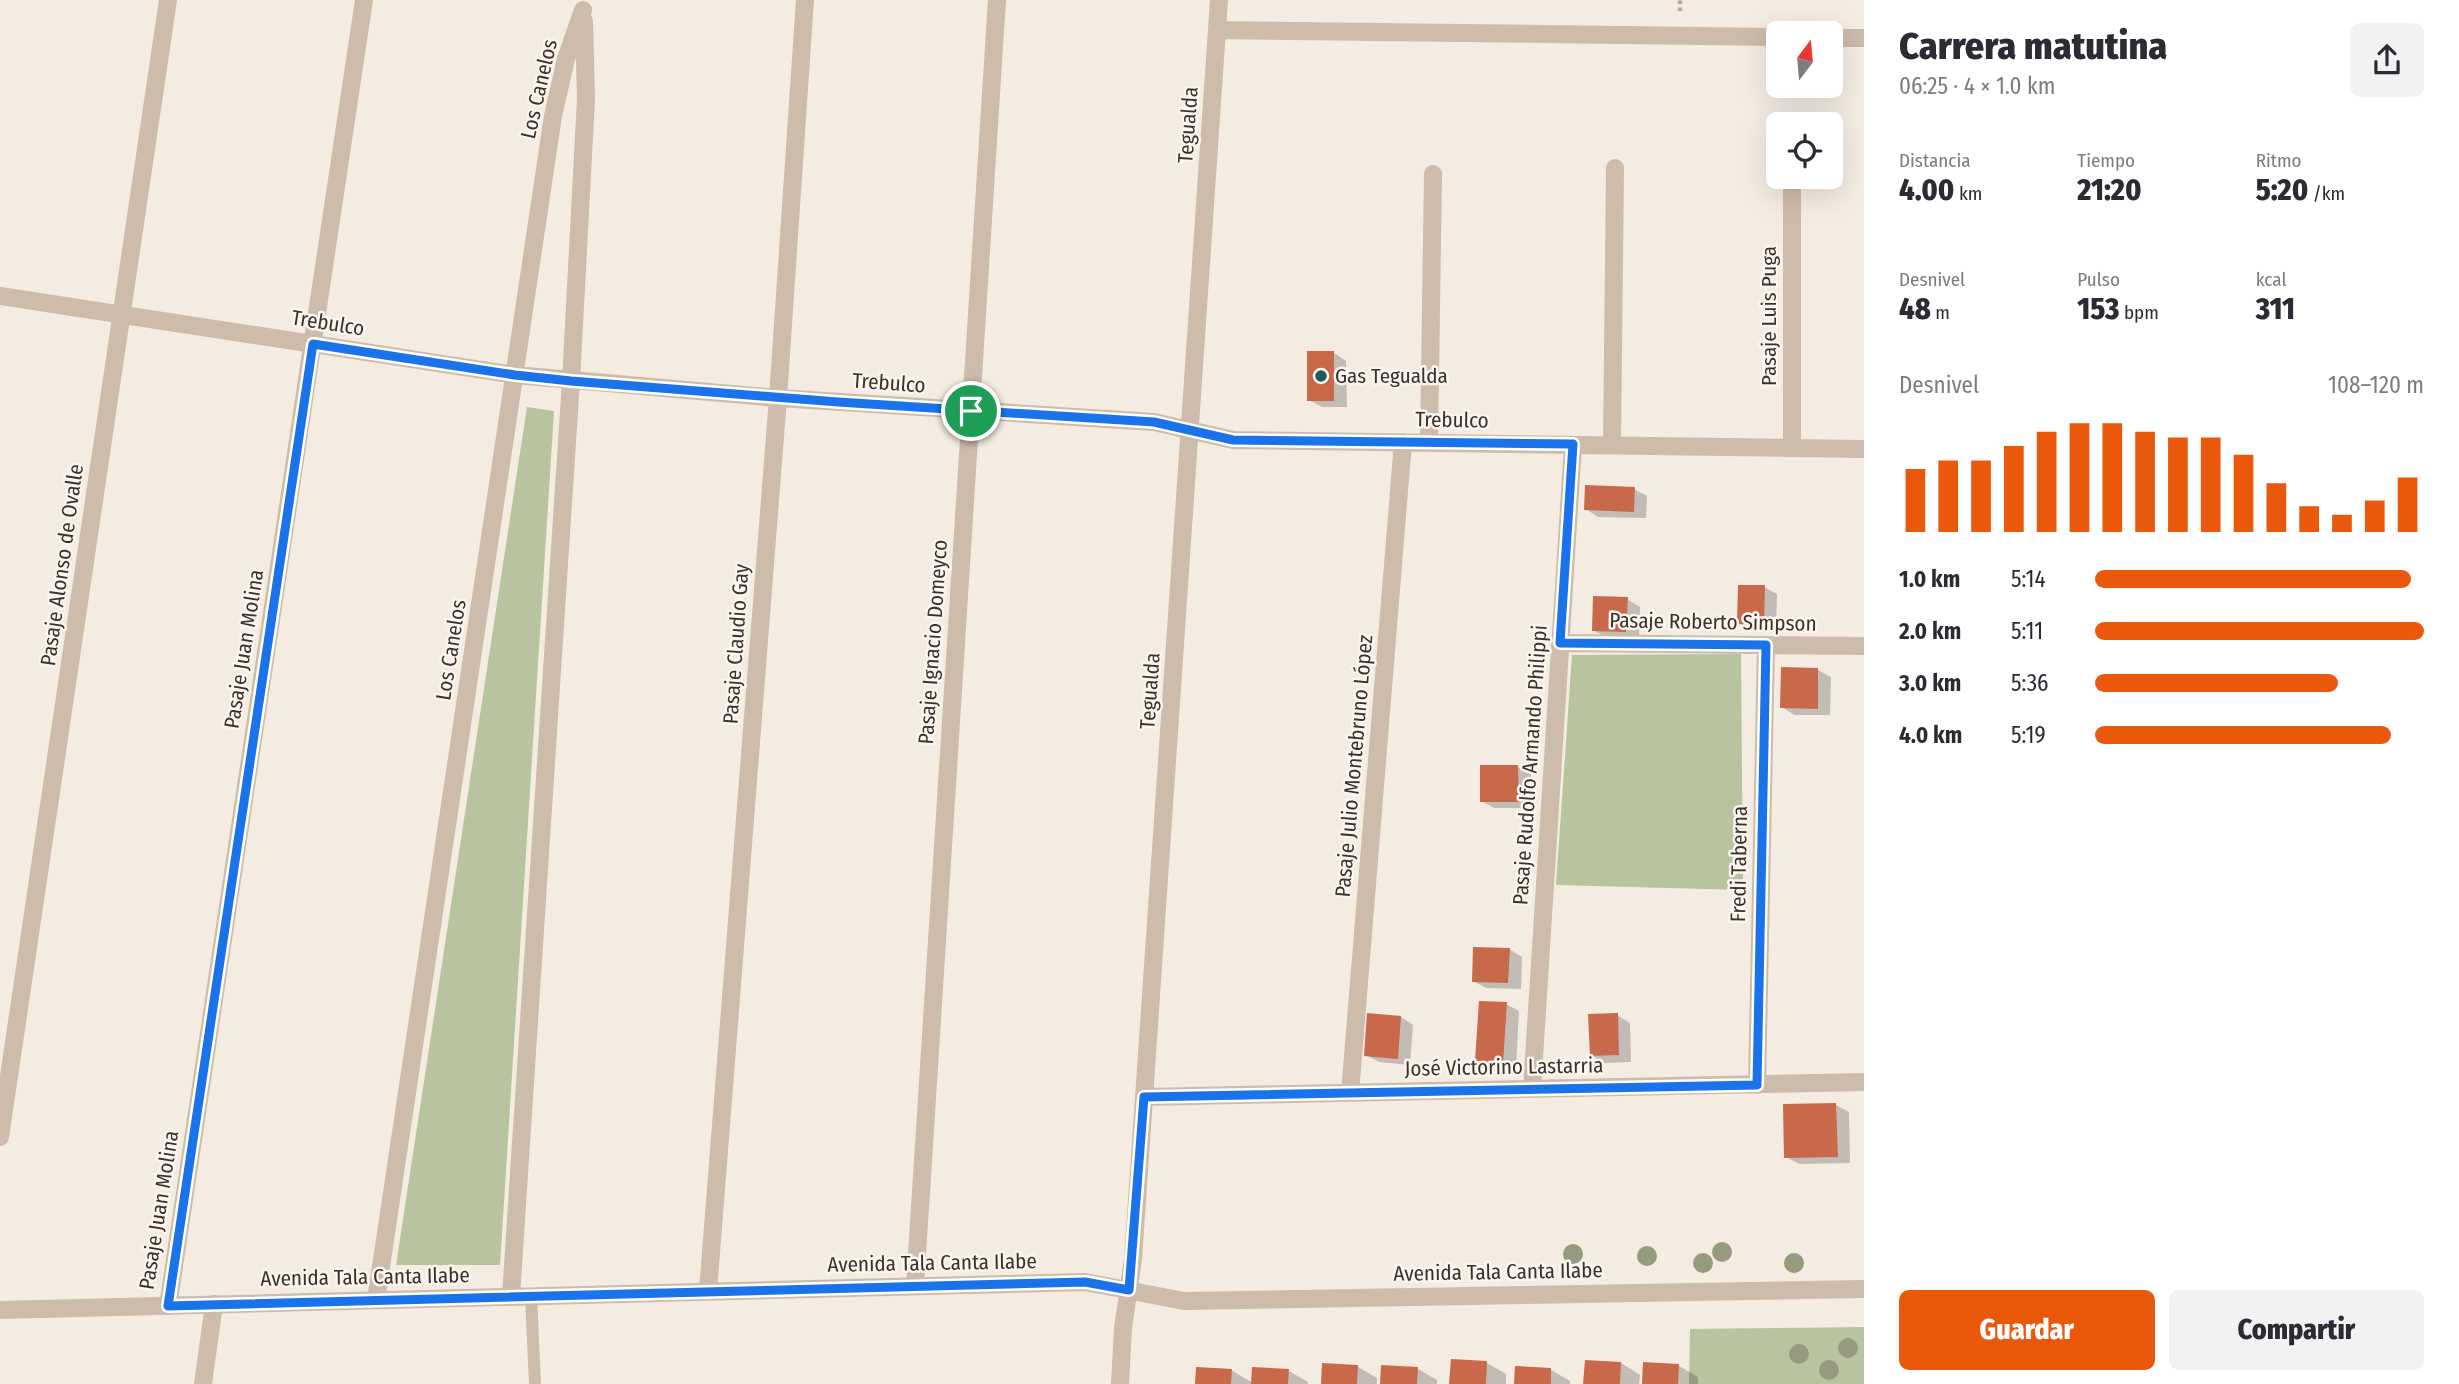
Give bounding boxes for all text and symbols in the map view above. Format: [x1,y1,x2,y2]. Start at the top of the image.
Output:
north arrow [1766,21,1843,98]
map controls [1766,21,1843,189]
text: Carrera matutina [1899,23,2167,69]
button: share [2350,23,2424,97]
street label: Los Canelos [515,37,563,141]
text: 06:25 · 4 × 1.0 km [1899,72,2055,100]
street label: Tegualda [1172,86,1204,164]
button: locate [1766,112,1843,189]
text: Distancia [1899,149,1971,172]
text: Tiempo [2077,149,2135,172]
text: Ritmo [2256,149,2302,172]
text: 4.00 [1899,172,1954,208]
text: 21:20 [2077,172,2142,208]
text: 5:20 [2256,172,2308,208]
text: km [1954,182,1982,205]
text: /km [2308,182,2345,205]
street label: Pasaje Luis Puga [1756,246,1782,386]
text: Desnivel [1899,268,1965,291]
text: Pulso [2077,268,2120,291]
text: kcal [2256,268,2286,291]
text: 48 [1899,291,1931,327]
text: 153 [2077,291,2119,327]
text: 311 [2256,291,2295,327]
text: m [1931,301,1950,324]
text: bpm [2119,301,2159,324]
street label: Trebulco [290,304,366,342]
place label: Gas Tegualda [1335,363,1448,389]
street label: Trebulco [851,367,927,399]
marker: Gas Tegualda [1313,368,1329,384]
text: Desnivel [1899,371,1979,399]
text: 108–120 m [2328,371,2424,399]
pin [941,381,1001,441]
icon: arrive [952,392,990,430]
street label: Trebulco [1415,406,1489,434]
street label: Pasaje Alonso de Ovalle [35,463,89,667]
street label: Pasaje Ignacio Domeyco [913,539,953,745]
street label: Pasaje Claudio Gay [717,562,755,725]
text: 1.0 km [1899,565,1960,593]
text: 5:14 [2011,565,2046,593]
street label: Pasaje Juan Molina [219,568,269,730]
street label: Los Canelos [430,598,472,702]
street label: Pasaje Roberto Simpson [1609,607,1817,637]
text: 2.0 km [1899,617,1961,645]
text: 5:11 [2011,617,2043,645]
street label: Pasaje Rudolfo Armando Philippi [1507,624,1553,906]
street label: Pasaje Julio Montebruno López [1330,634,1378,898]
street label: Tegualda [1134,652,1166,730]
text: 3.0 km [1899,669,1961,697]
text: 5:36 [2011,669,2048,697]
text: 4.0 km [1899,721,1962,749]
text: 5:19 [2011,721,2046,749]
street label: Fredi Taberna [1725,806,1753,922]
street label: José Victorino Lastarria [1404,1052,1604,1082]
street label: Pasaje Juan Molina [134,1129,184,1291]
street label: Avenida Tala Canta Ilabe [827,1248,1037,1278]
street label: Avenida Tala Canta Ilabe [1393,1257,1603,1287]
street label: Avenida Tala Canta Ilabe [260,1262,470,1292]
button: Guardar [1899,1290,2155,1370]
button: Compartir [2169,1290,2424,1370]

